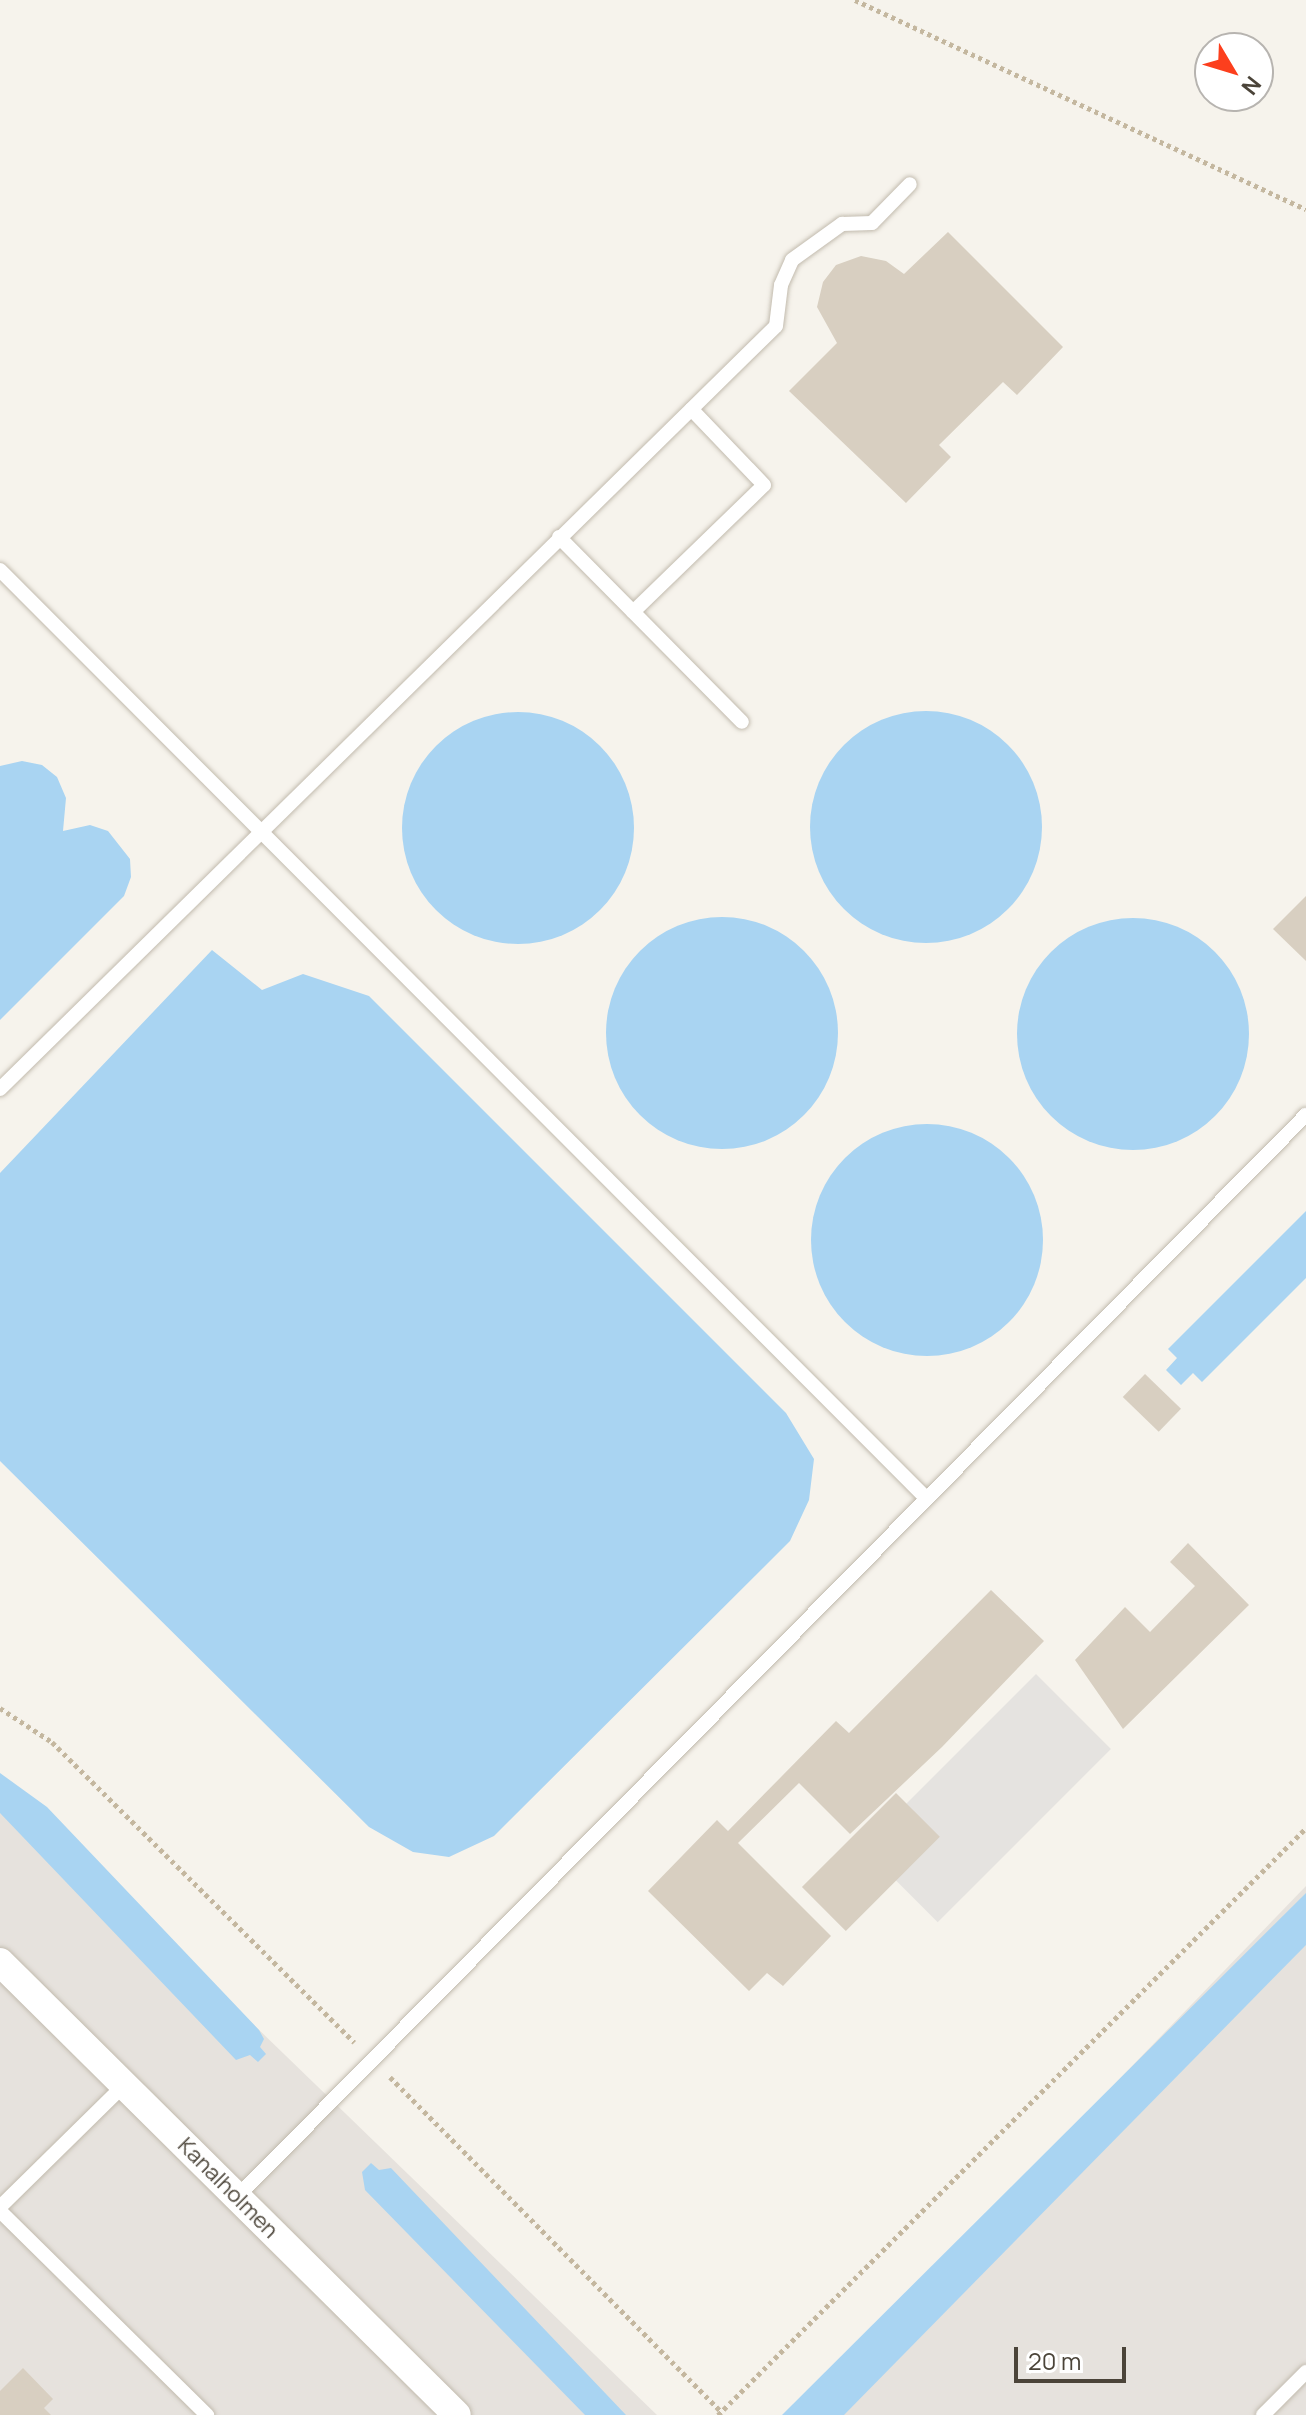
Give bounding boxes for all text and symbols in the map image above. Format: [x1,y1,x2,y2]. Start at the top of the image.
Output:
north arrow [1194,32,1274,112]
text: N [1235,70,1268,101]
street label: Kanalholmen [172,2132,284,2244]
scale bar [1018,2331,1130,2381]
text: 20 m [1028,2344,1081,2377]

